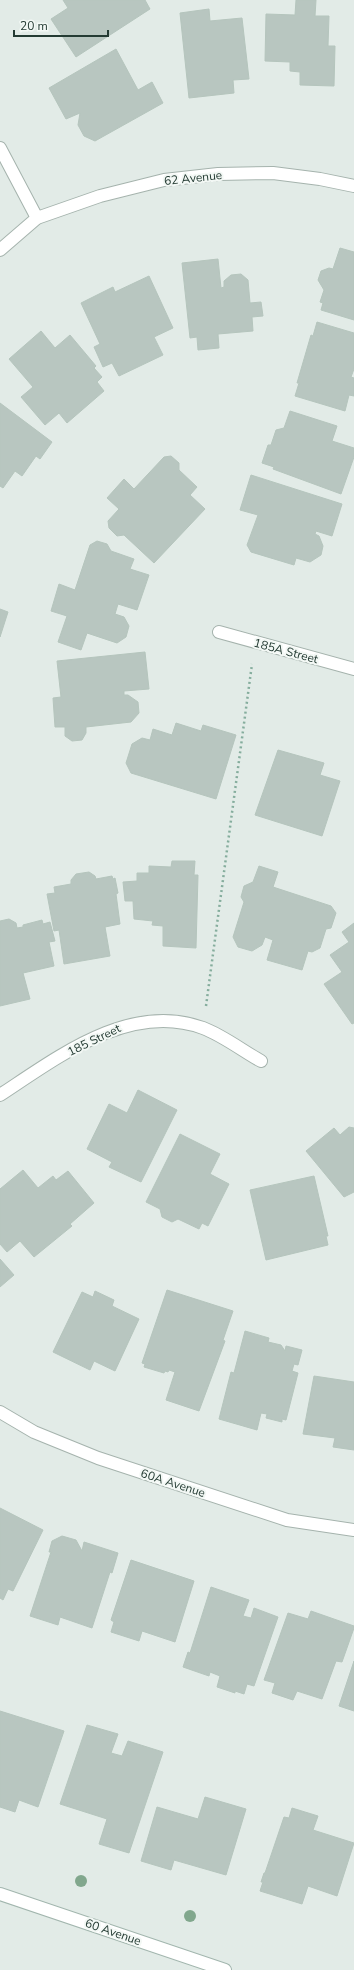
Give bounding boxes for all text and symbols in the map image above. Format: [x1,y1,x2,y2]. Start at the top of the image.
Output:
scale bar [14,12,108,38]
text: 20 m [20,18,48,34]
street label: 62 Avenue [163,167,223,189]
street label: 185A Street [252,635,321,667]
street label: 185 Street [65,1020,124,1060]
street label: 60A Avenue [139,1465,207,1501]
street label: 60 Avenue [83,1915,143,1949]

